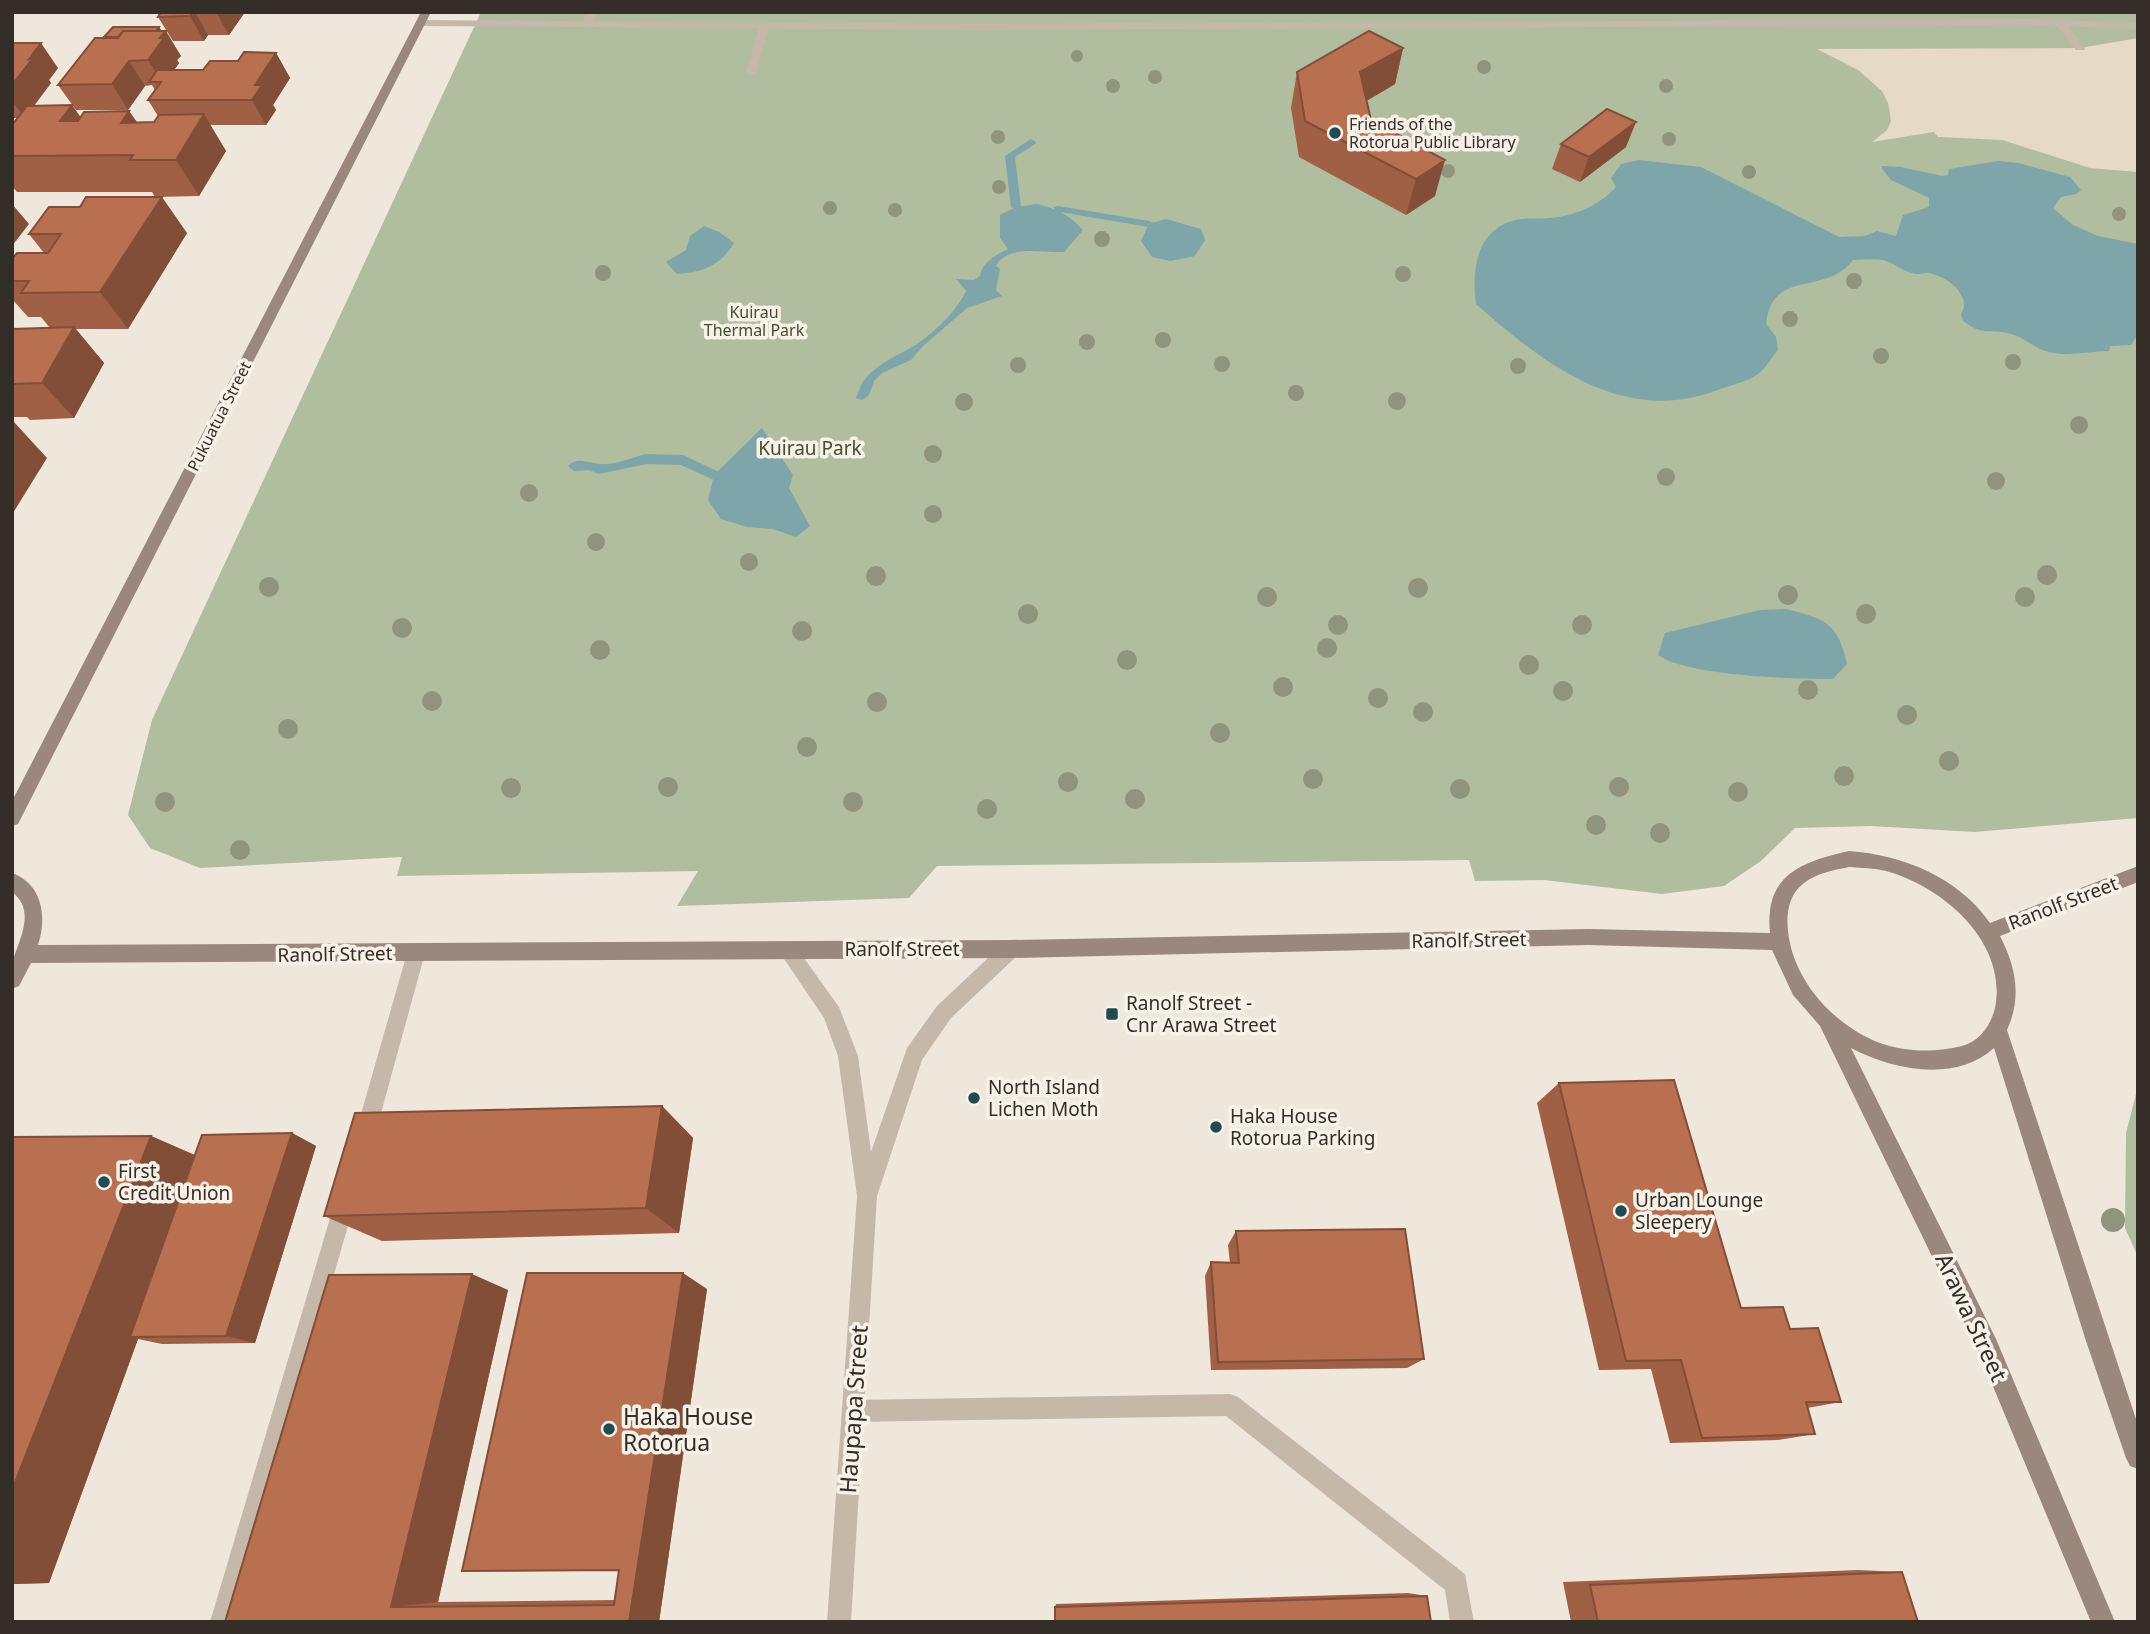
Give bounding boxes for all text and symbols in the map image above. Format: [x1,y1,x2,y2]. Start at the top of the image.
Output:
place label: Friends of the Rotorua Public Library [1349,113,1516,153]
marker: Friends of the Rotorua Public Library [1327,125,1343,141]
park label: Kuirau Thermal Park [704,301,805,341]
street label: Pukuatua Street [182,357,256,475]
park label: Kuirau Park [758,435,862,461]
street label: Ranolf Street [2005,870,2122,936]
street label: Ranolf Street [1411,926,1527,954]
street label: Ranolf Street [844,936,960,962]
street label: Ranolf Street [277,940,393,968]
place label: Ranolf Street - Cnr Arawa Street [1126,990,1277,1038]
marker: Ranolf Street - Cnr Arawa Street [1104,1006,1120,1022]
place label: North Island Lichen Moth [988,1074,1100,1122]
marker: North Island Lichen Moth [966,1090,982,1106]
place label: Haka House Rotorua Parking [1230,1103,1375,1151]
marker: Haka House Rotorua Parking [1208,1119,1224,1135]
place label: First Credit Union [118,1158,230,1206]
marker: First Credit Union [96,1174,112,1190]
place label: Urban Lounge Sleepery [1635,1187,1763,1235]
marker: Urban Lounge Sleepery [1613,1203,1629,1219]
street label: Arawa Street [1928,1248,2016,1386]
street label: Haupapa Street [831,1324,875,1494]
place label: Haka House Rotorua [623,1400,753,1458]
marker: Haka House Rotorua [601,1421,617,1437]

